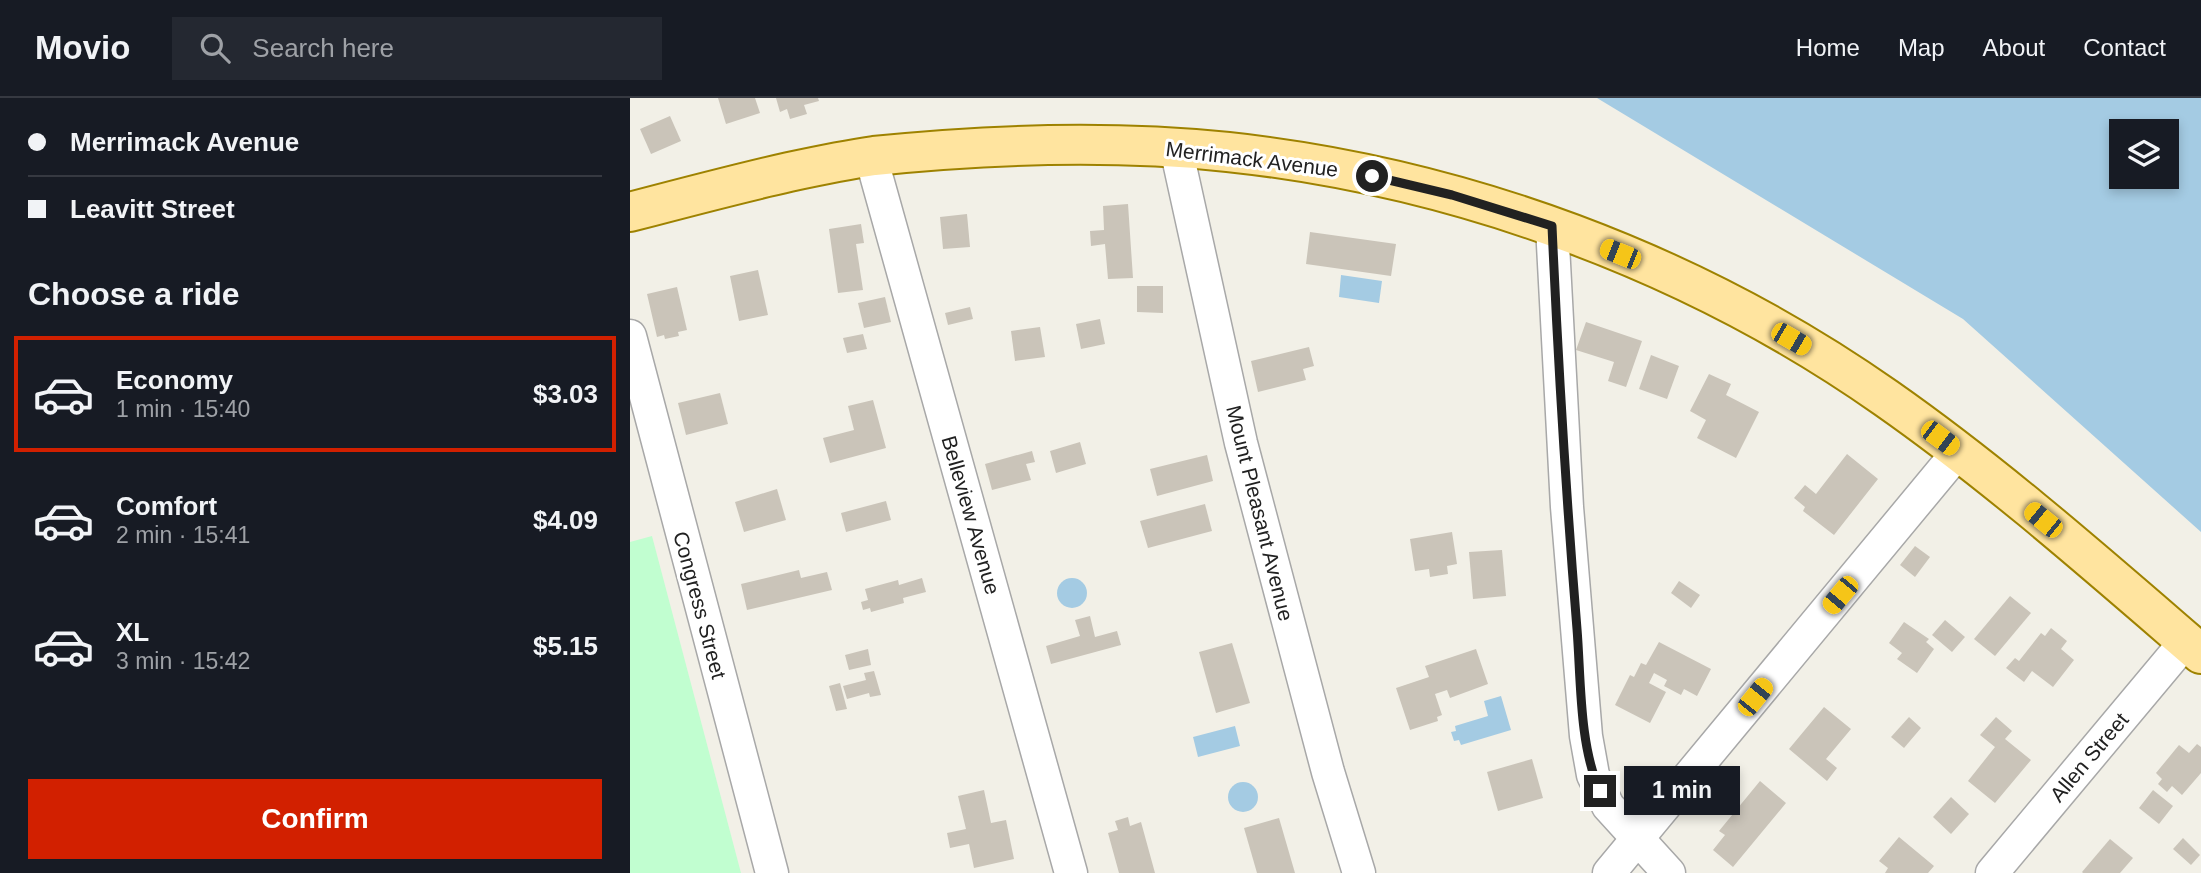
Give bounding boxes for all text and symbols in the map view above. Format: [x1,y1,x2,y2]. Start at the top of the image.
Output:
search box [172,17,662,80]
text: Movio [35,29,130,66]
icon: search [196,29,234,67]
text: Search here [252,33,394,63]
text: Home [1796,34,1860,61]
text: Map [1898,34,1945,61]
text: About [1983,34,2045,61]
text: Contact [2083,34,2166,61]
map controls [2109,119,2179,189]
button: layers [2109,119,2179,189]
text: Merrimack Avenue [70,127,299,157]
street label: Merrimack Avenue [1164,137,1340,181]
route start [1356,160,1388,192]
text: Leavitt Street [70,194,235,224]
car [1597,236,1644,272]
text: Choose a ride [28,276,240,312]
car [1768,319,1815,359]
icon: car [32,363,95,426]
text: Economy [116,365,233,395]
text: $3.03 [533,379,598,409]
text: 1 min · 15:40 [116,396,250,422]
street label: Mount Pleasant Avenue [1222,403,1298,623]
car [1917,417,1964,459]
street label: Belleview Avenue [937,433,1005,597]
icon: car [32,489,95,552]
text: Comfort [116,491,217,521]
car [2021,499,2066,541]
text: $4.09 [533,505,598,535]
text: 2 min · 15:41 [116,522,250,548]
street label: Congress Street [669,529,731,681]
car [1819,572,1862,618]
icon: car [32,615,95,678]
text: XL [116,617,149,647]
text: $5.15 [533,631,598,661]
text: 3 min · 15:42 [116,648,250,674]
car [1734,674,1777,720]
street label: Allen Street [2045,708,2133,806]
callout: 1 min [1625,766,1740,816]
route end [1584,775,1616,807]
text: 1 min [1652,777,1712,803]
button: Confirm [28,779,602,859]

